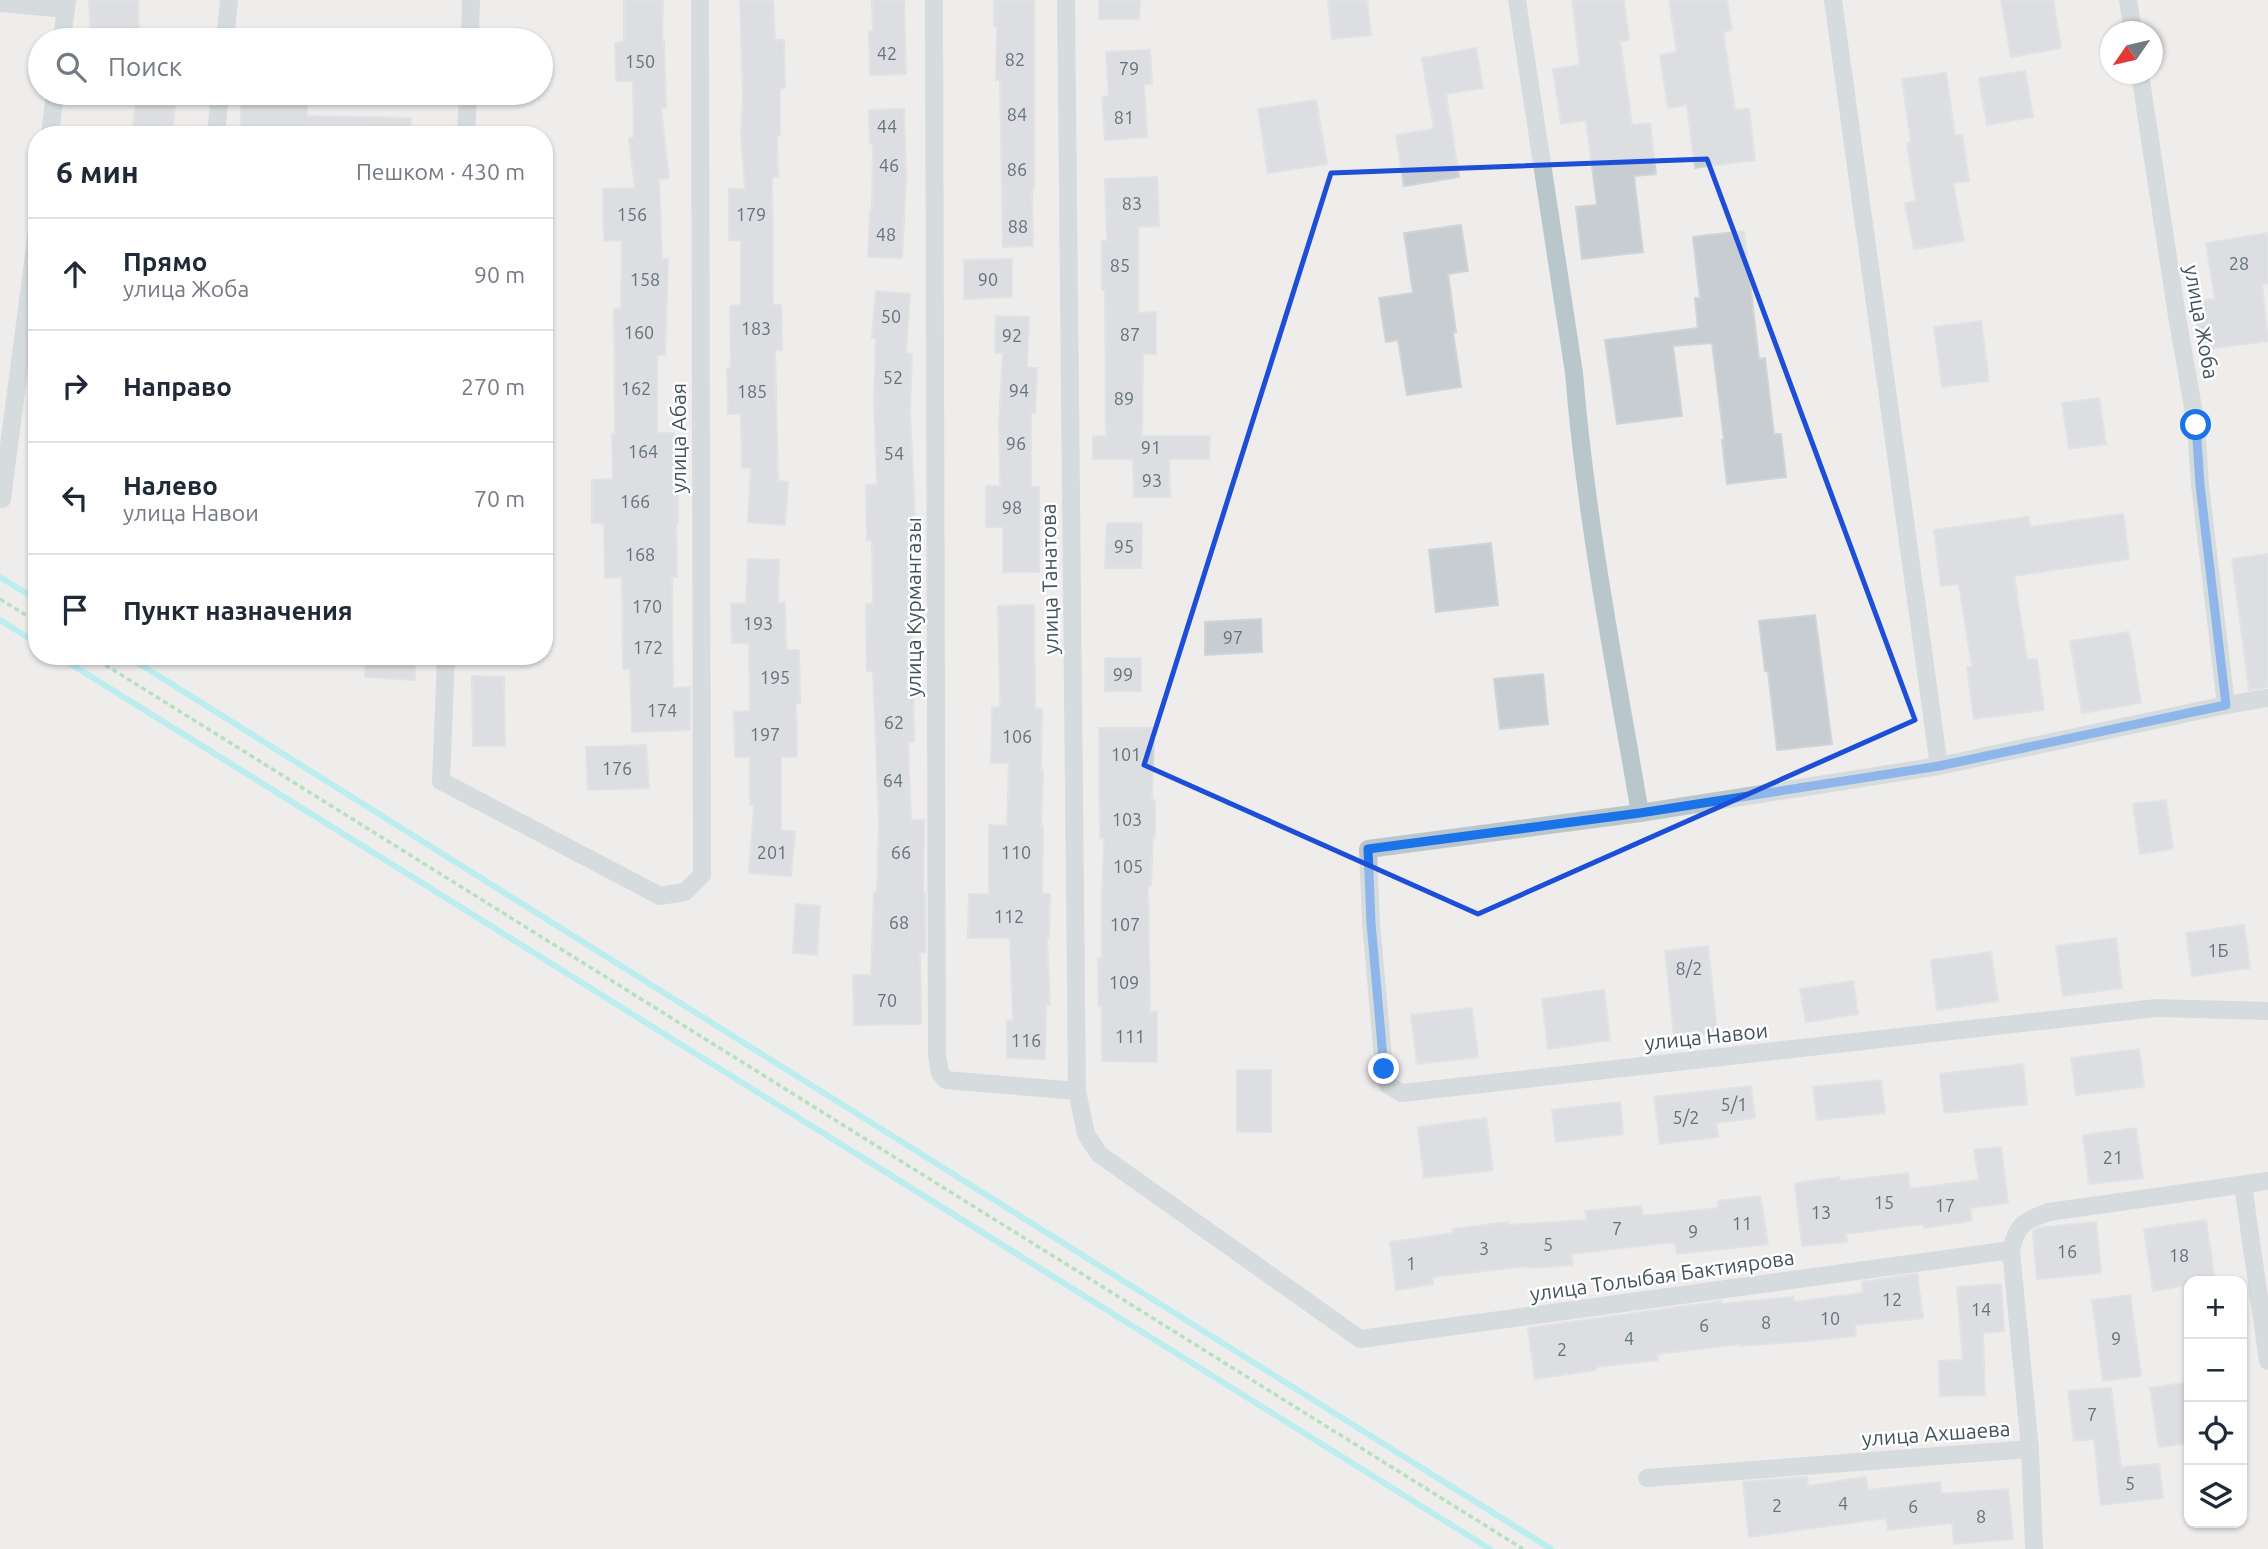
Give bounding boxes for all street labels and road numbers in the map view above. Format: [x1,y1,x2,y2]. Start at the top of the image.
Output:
street label: улица Жоба [2180,263,2224,381]
street label: улица Абая [666,383,690,493]
street label: улица Танатова [1036,503,1062,655]
street label: улица Курмангазы [901,517,925,697]
street label: улица Навои [1643,1018,1769,1054]
street label: улица Толыбая Бактиярова [1528,1245,1796,1305]
street label: улица Ахшаева [1861,1416,2011,1450]

